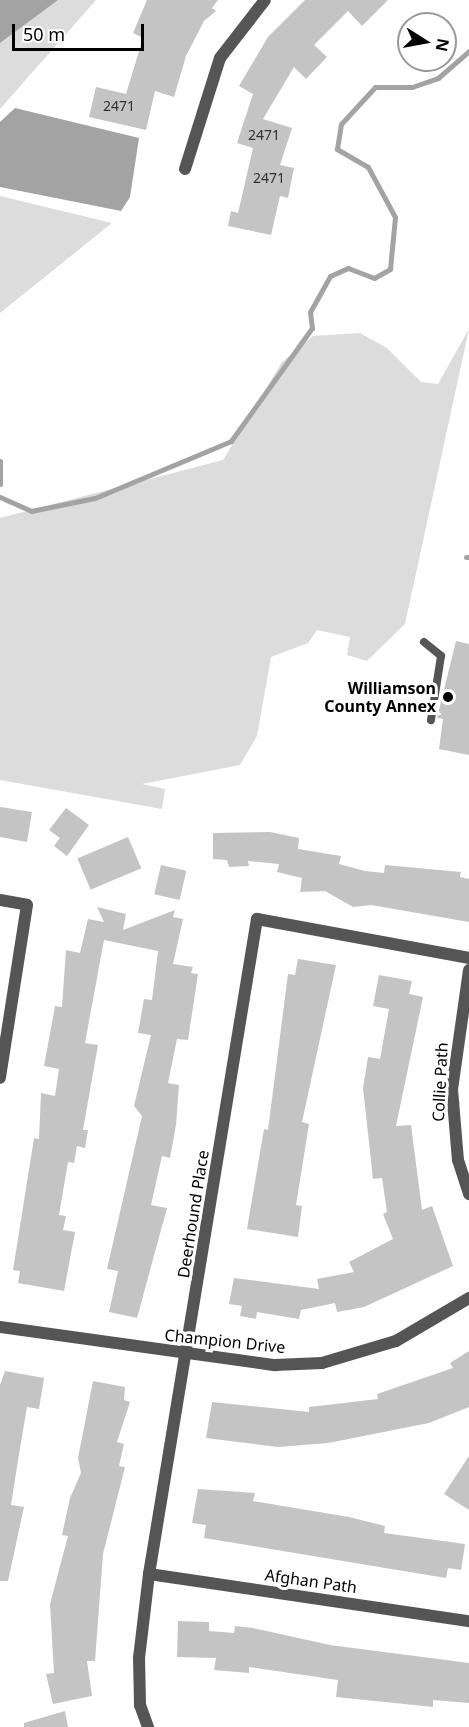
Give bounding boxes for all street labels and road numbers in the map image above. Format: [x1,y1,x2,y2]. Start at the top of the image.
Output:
street label: Collie Path [428,1042,452,1122]
street label: Deerhound Place [173,1149,213,1279]
street label: Champion Drive [164,1325,286,1357]
street label: Afghan Path [264,1565,358,1597]

